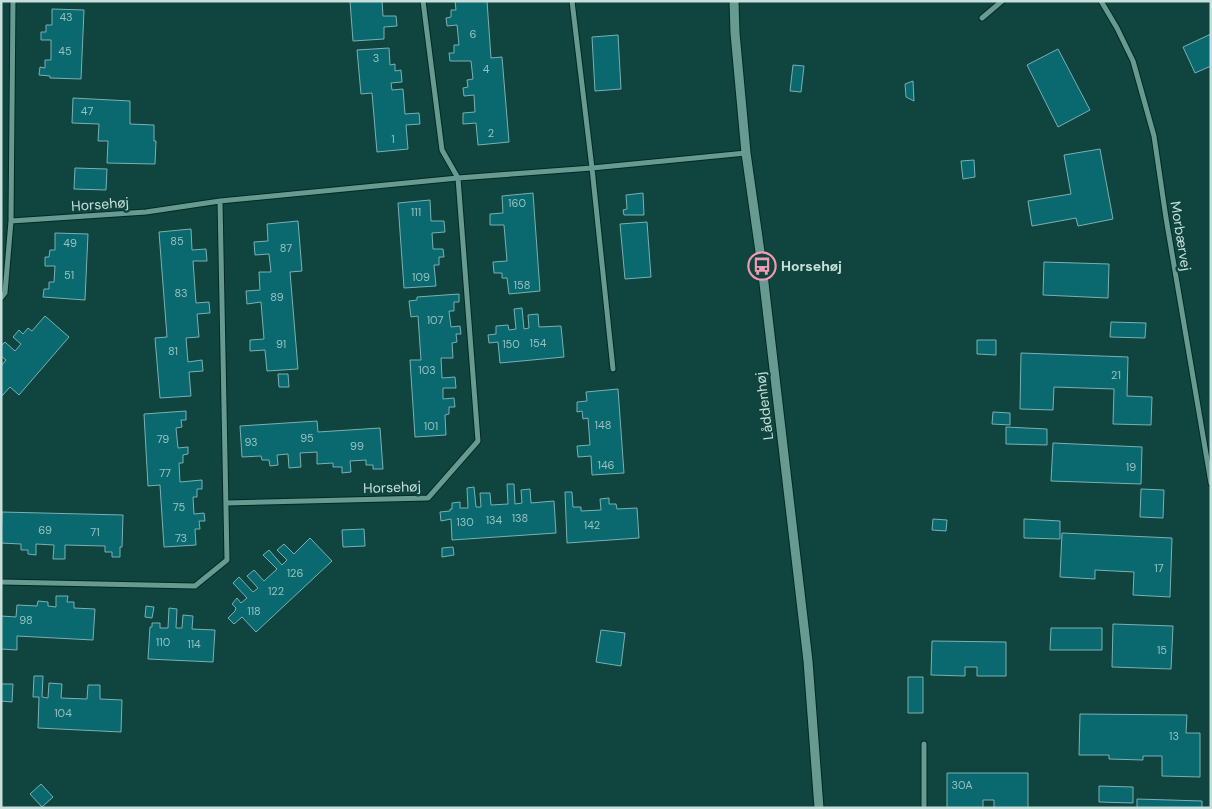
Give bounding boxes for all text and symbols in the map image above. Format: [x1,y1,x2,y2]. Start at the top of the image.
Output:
house number: 43 [59,10,73,24]
house number: 6 [470,27,477,41]
house number: 45 [58,44,72,58]
house number: 3 [373,51,379,65]
house number: 4 [483,62,490,76]
house number: 47 [81,104,93,118]
house number: 2 [488,126,494,140]
house number: 1 [391,132,395,146]
street label: Horsehøj [71,193,129,215]
house number: 160 [508,196,526,210]
street label: Morbærvej [1167,200,1195,272]
house number: 111 [411,205,421,219]
house number: 85 [170,234,184,248]
house number: 49 [63,236,77,250]
house number: 87 [280,241,292,255]
bus stop icon: Horsehøj [747,251,777,281]
place label: Horsehøj [781,257,842,275]
house number: 51 [64,268,74,282]
house number: 109 [412,270,430,284]
house number: 158 [514,278,530,292]
house number: 83 [174,286,188,300]
house number: 89 [270,290,284,304]
house number: 107 [427,313,443,327]
house number: 154 [530,336,547,350]
house number: 91 [276,337,286,351]
house number: 150 [502,337,520,351]
house number: 81 [168,344,178,358]
house number: 103 [418,363,436,377]
house number: 21 [1111,368,1121,382]
street label: Låddenhøj [751,371,777,441]
house number: 148 [595,418,611,432]
house number: 101 [424,419,438,433]
house number: 95 [300,431,314,445]
house number: 79 [157,432,169,446]
house number: 93 [244,435,258,449]
house number: 99 [350,439,364,453]
house number: 146 [597,458,615,472]
house number: 19 [1126,460,1136,474]
house number: 77 [159,466,171,480]
street label: Horsehøj [363,477,421,497]
house number: 75 [173,500,185,514]
house number: 138 [512,511,528,525]
house number: 134 [486,513,503,527]
house number: 130 [456,515,474,529]
house number: 142 [584,518,600,532]
house number: 69 [38,523,52,537]
house number: 71 [90,525,100,539]
house number: 73 [175,531,187,545]
house number: 17 [1154,561,1164,575]
house number: 126 [287,566,303,580]
house number: 122 [268,584,284,598]
house number: 118 [247,604,261,618]
house number: 98 [19,613,33,627]
house number: 110 [156,635,170,649]
house number: 114 [187,637,201,651]
house number: 15 [1157,643,1167,657]
house number: 104 [54,706,72,720]
house number: 13 [1169,729,1179,743]
house number: 30A [952,778,972,792]

